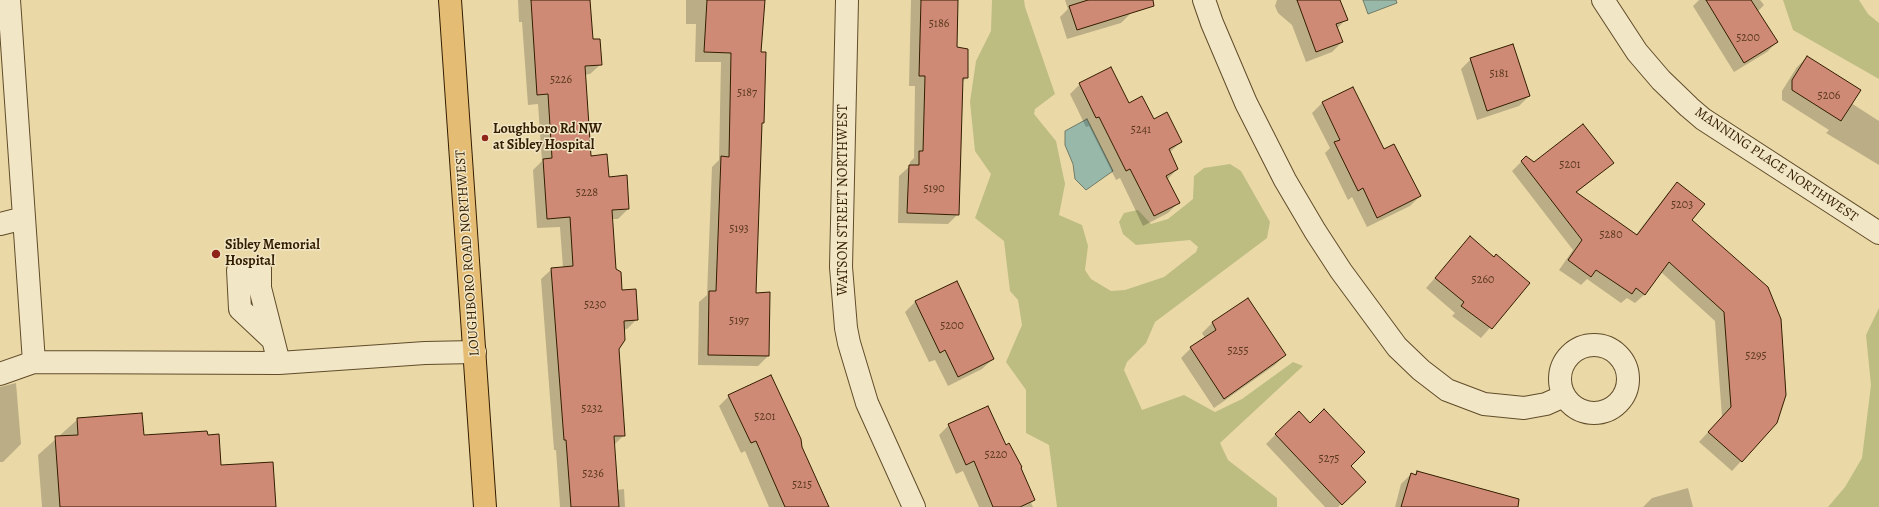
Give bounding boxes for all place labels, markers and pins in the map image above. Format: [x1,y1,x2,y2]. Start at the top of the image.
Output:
place label: Loughboro Rd NW at Sibley Hospital [493,122,602,154]
marker: Loughboro Rd NW at Sibley Hospital [480,133,490,143]
place label: Sibley Memorial Hospital [225,238,320,270]
marker: Sibley Memorial Hospital [210,248,222,260]

